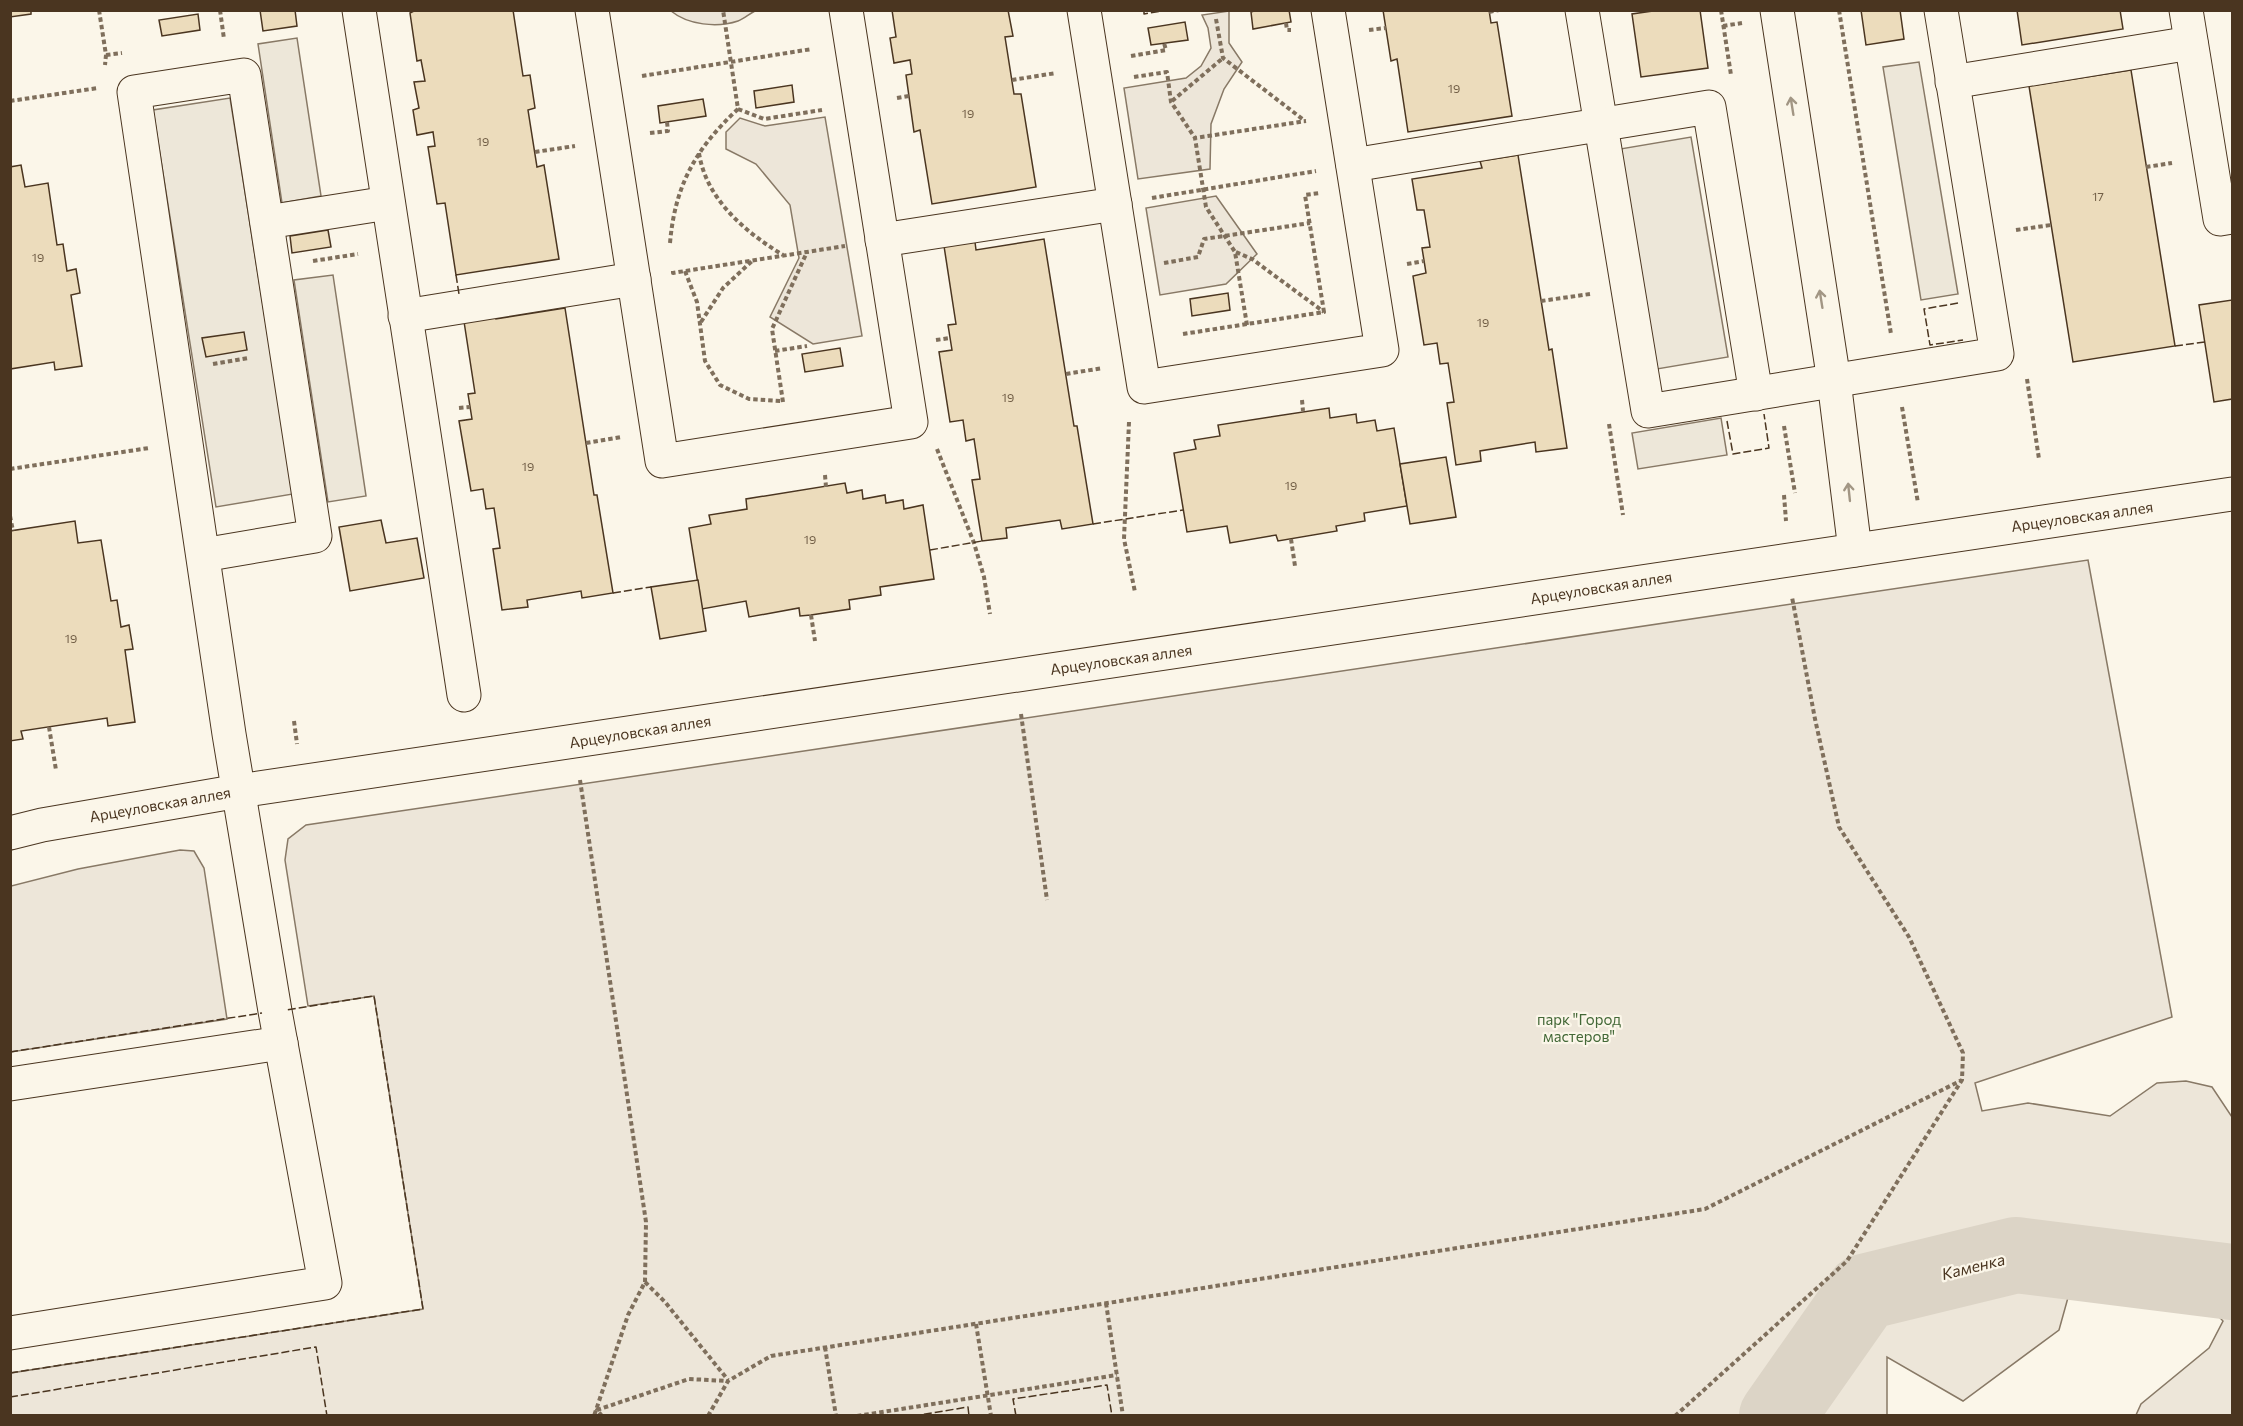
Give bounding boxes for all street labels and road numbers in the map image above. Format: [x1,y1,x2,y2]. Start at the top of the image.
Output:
street label: Арцеуловская аллея [2010,497,2154,535]
street label: Арцеуловская аллея [1529,567,1673,607]
street label: Арцеуловская аллея [1049,640,1193,678]
street label: Арцеуловская аллея [568,711,712,751]
street label: Арцеуловская аллея [88,783,232,825]

